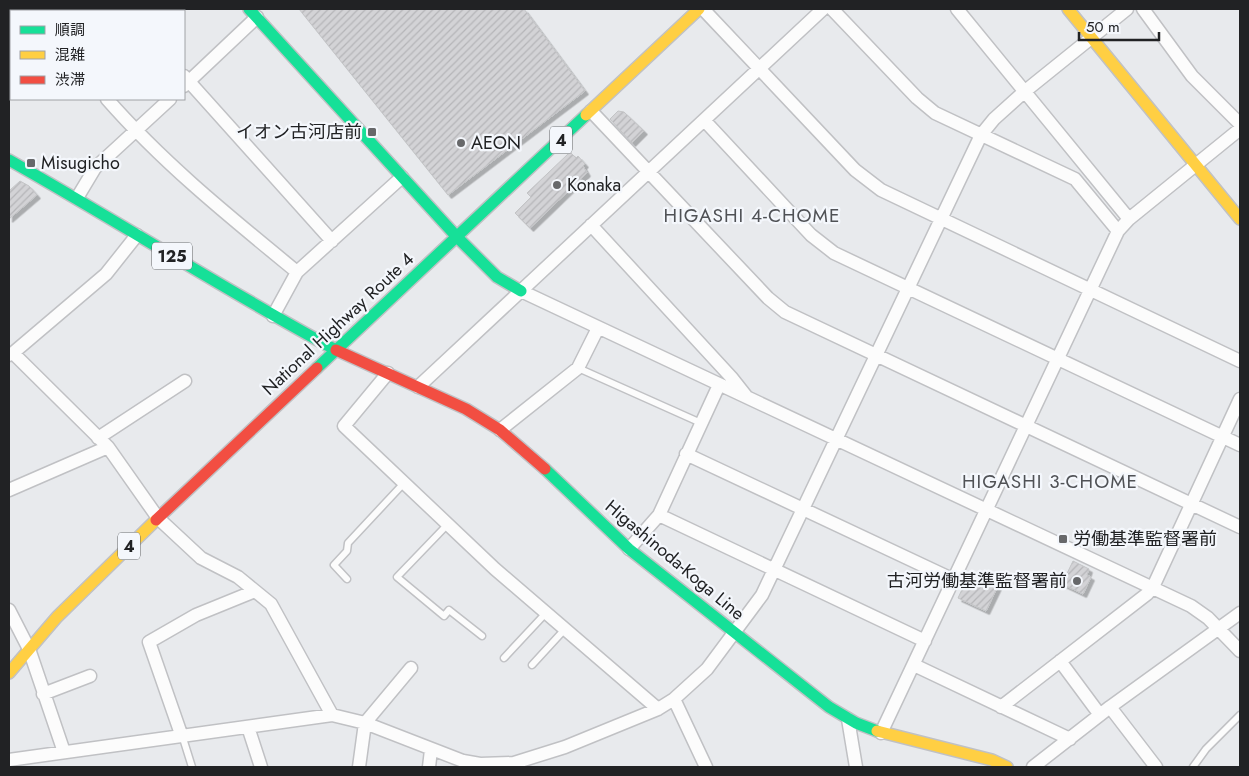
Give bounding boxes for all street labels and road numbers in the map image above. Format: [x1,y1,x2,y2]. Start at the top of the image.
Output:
road number: 4 [550,126,572,154]
road number: 125 [152,242,192,270]
street label: National Highway Route 4 [256,247,420,401]
street label: Higashinoda-Koga Line [600,494,750,626]
road number: 4 [118,532,140,560]

